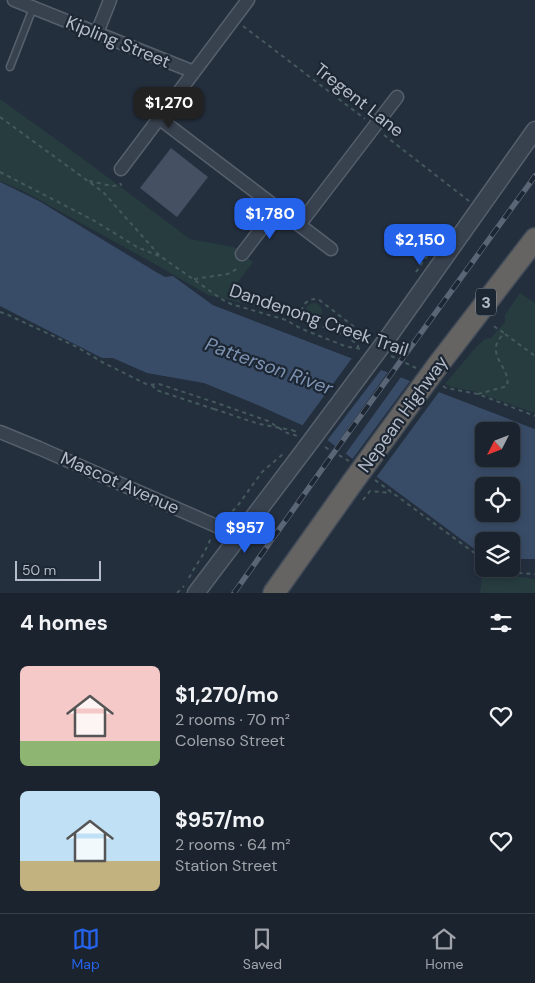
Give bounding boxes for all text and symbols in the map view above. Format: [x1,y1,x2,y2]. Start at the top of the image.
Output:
street label: Kipling Street [62,10,174,74]
street label: Tregent Lane [309,57,409,143]
pin: $1,270 [128,86,210,129]
text: $1,270 [145,92,193,113]
pin: $1,780 [229,198,311,240]
text: $1,780 [245,203,295,224]
pin: $2,150 [379,224,461,266]
text: $2,150 [395,229,445,250]
street label: Dandenong Creek Trail [226,278,412,362]
road number: 3 [476,288,496,316]
water label: Patterson River [202,331,337,401]
street label: Nepean Highway [352,351,454,477]
north arrow [475,422,520,468]
map controls [475,422,520,577]
street label: Mascot Avenue [57,446,183,520]
button: locate [475,477,520,522]
pin: $957 [215,512,275,554]
text: $957 [226,517,264,538]
button: layers [475,532,520,577]
scale bar [15,558,101,581]
text: 50 m [22,561,56,579]
text: 4 homes [20,609,108,637]
icon: filters [487,609,515,637]
text: $1,270/mo [175,681,279,709]
icon: home [60,686,120,746]
icon: heart [487,702,515,730]
text: 2 rooms · 70 m² [175,709,290,730]
text: Colenso Street [175,730,285,751]
text: $957/mo [175,806,265,834]
icon: home [60,811,120,871]
icon: heart [487,827,515,855]
text: 2 rooms · 64 m² [175,834,291,855]
text: Station Street [175,855,277,876]
tab: Map [72,925,100,973]
tab: Saved [243,925,282,973]
tab: Home [425,925,463,973]

